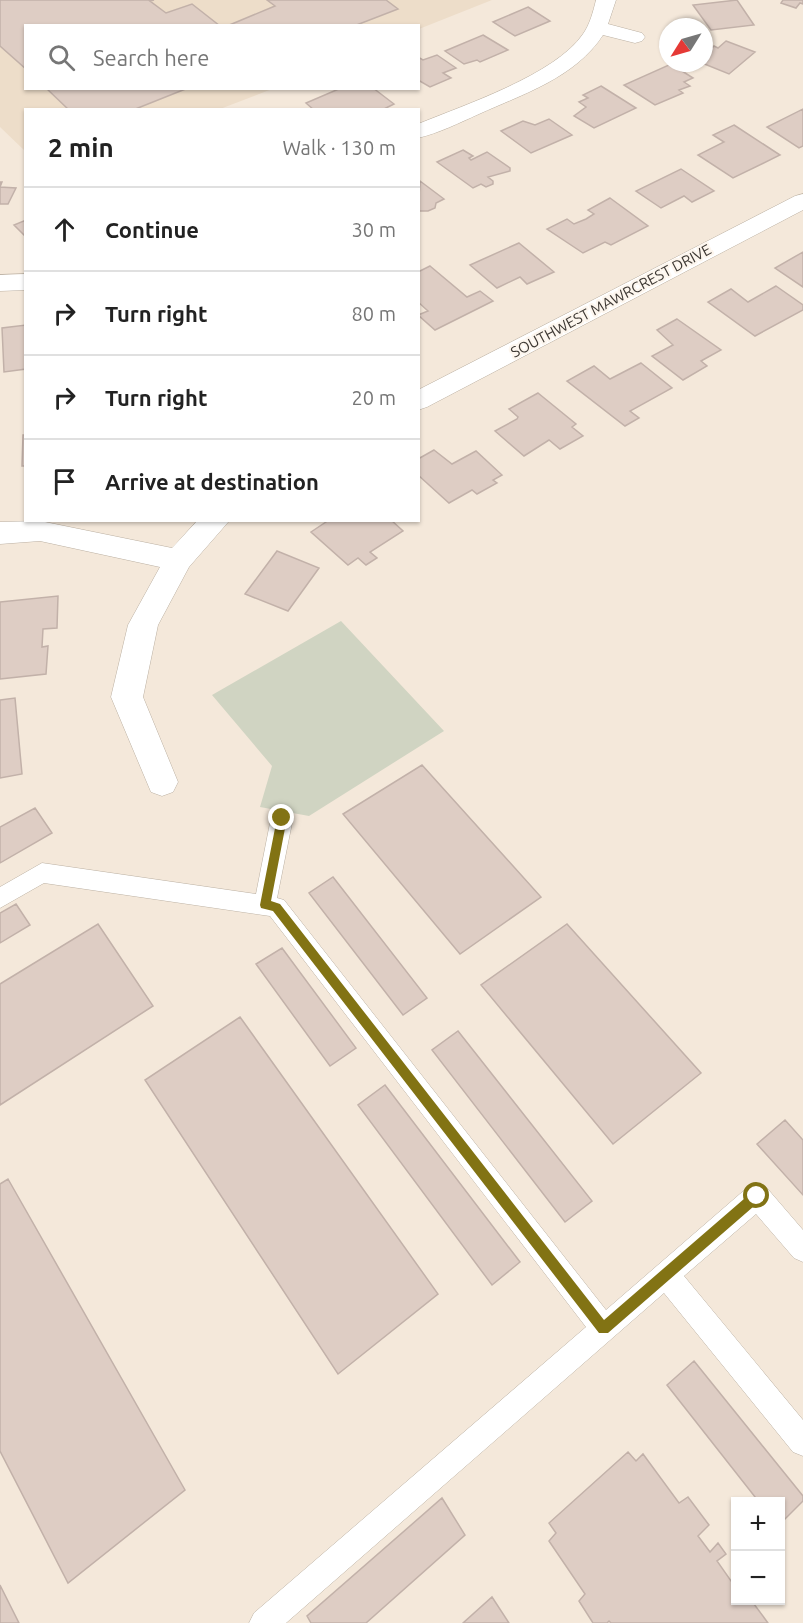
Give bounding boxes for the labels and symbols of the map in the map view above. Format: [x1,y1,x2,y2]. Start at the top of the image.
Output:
north arrow [659,18,713,72]
street label: SOUTHWEST MAWRCREST DRIVE [508,240,714,361]
route end [268,804,294,830]
route start [743,1182,769,1208]

